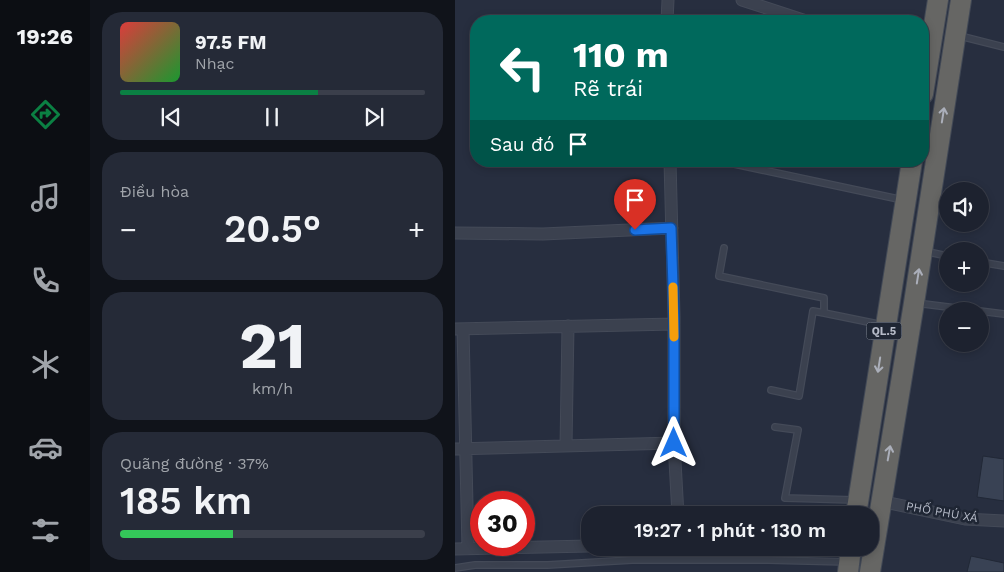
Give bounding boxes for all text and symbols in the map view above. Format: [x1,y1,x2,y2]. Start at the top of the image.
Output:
text: 19:26 [17,24,73,49]
text: 97.5 FM [195,31,266,54]
text: 110 m [573,34,669,76]
icon: left [490,35,555,100]
text: Nhạc [195,54,235,73]
text: Rẽ trái [573,76,643,101]
icon: directions [28,97,63,132]
icon: previous [157,103,185,131]
icon: pause [258,103,286,131]
icon: next [360,103,388,131]
one-way arrow [938,107,948,123]
icon: arrive [564,130,592,158]
text: Sau đó [490,133,554,156]
pin [614,179,656,230]
icon: music [28,180,63,215]
text: Điều hòa [120,182,189,201]
map controls [939,182,989,352]
button: sound [939,182,989,232]
icon: arrive [621,186,649,214]
text: 20.5° [224,207,321,251]
text: − [120,213,137,246]
text: + [408,213,425,246]
button: + [939,242,989,292]
icon: phone [28,263,63,298]
one-way arrow [914,268,924,284]
button: − [939,302,989,352]
text: 21 [239,308,306,384]
road number: QL.5 [867,322,901,340]
icon: climate [28,347,63,382]
one-way arrow [874,357,884,373]
text: km/h [252,379,293,398]
position arrow [647,416,699,468]
icon: car [28,430,63,465]
one-way arrow [884,446,894,462]
text: Quãng đường · 37% [120,454,269,473]
text: 185 km [120,479,252,523]
speed limit sign: 30 [470,491,535,556]
street label: PHỐ PHÚ XÁ [905,498,979,525]
icon: filters [28,513,63,548]
text: 19:27 · 1 phút · 130 m [634,519,826,542]

